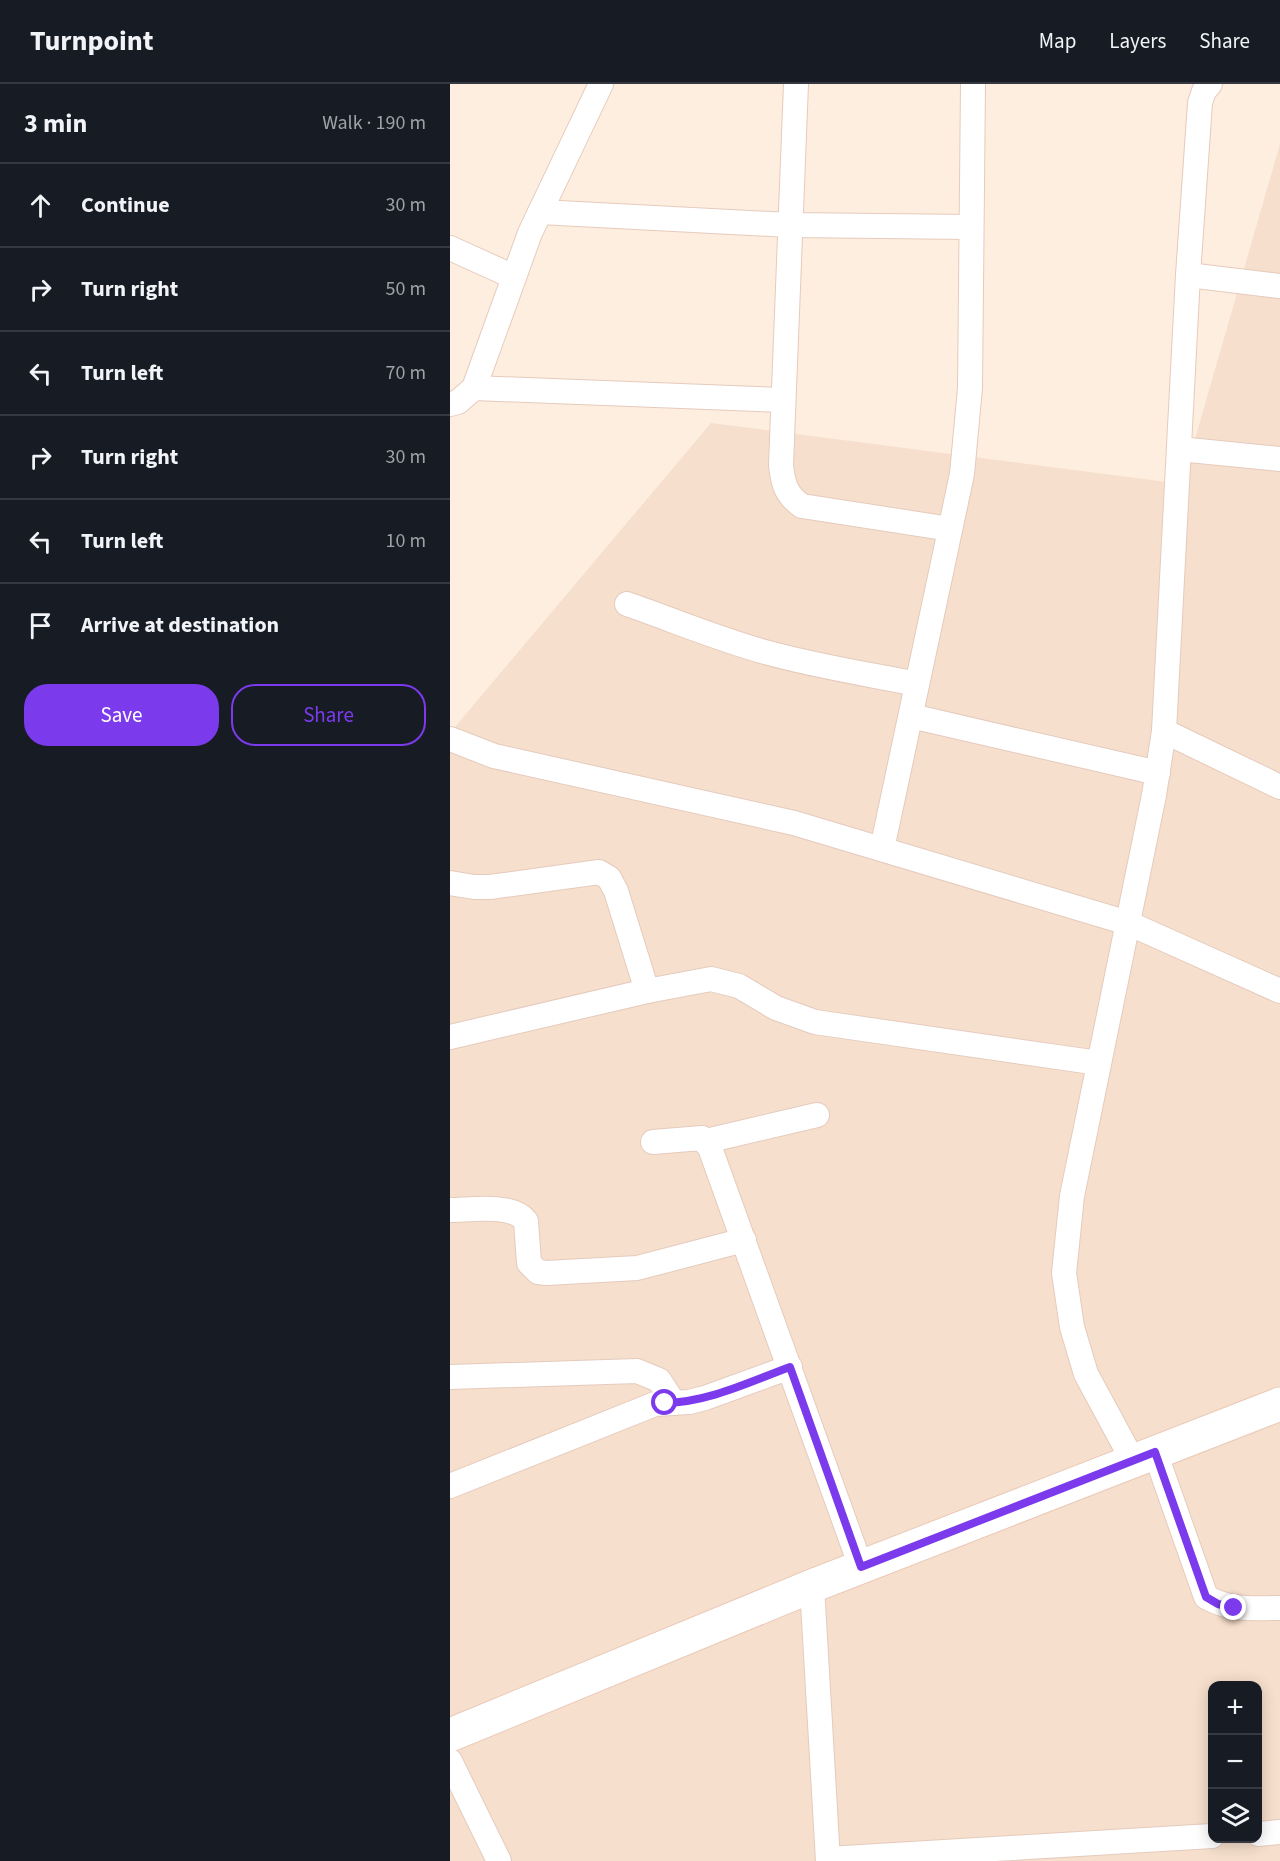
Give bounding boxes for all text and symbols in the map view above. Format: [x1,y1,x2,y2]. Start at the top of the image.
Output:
text: Turnpoint [30,21,154,61]
text: Map [1039,26,1076,56]
text: Layers [1109,26,1166,56]
text: Share [1199,26,1250,56]
text: 3 min [24,105,87,142]
text: Walk · 190 m [322,109,426,137]
icon: ahead [24,189,57,222]
text: Continue [81,189,170,221]
text: 30 m [386,191,426,219]
icon: right [24,273,57,306]
text: Turn right [81,273,178,305]
text: 50 m [386,275,426,303]
icon: left [24,357,57,390]
text: Turn left [81,357,163,389]
text: 70 m [386,359,426,387]
icon: right [24,441,57,474]
text: Turn right [81,441,178,473]
text: 30 m [386,443,426,471]
icon: left [24,525,57,558]
text: Turn left [81,525,163,557]
text: 10 m [386,527,426,555]
icon: arrive [24,609,57,642]
text: Arrive at destination [81,609,279,641]
button: Save [24,684,219,746]
button: Share [231,684,426,746]
route start [651,1389,677,1415]
route end [1220,1594,1246,1620]
map controls [1208,1681,1262,1843]
button: + [1208,1681,1262,1735]
button: − [1208,1735,1262,1789]
button: layers [1208,1789,1262,1843]

